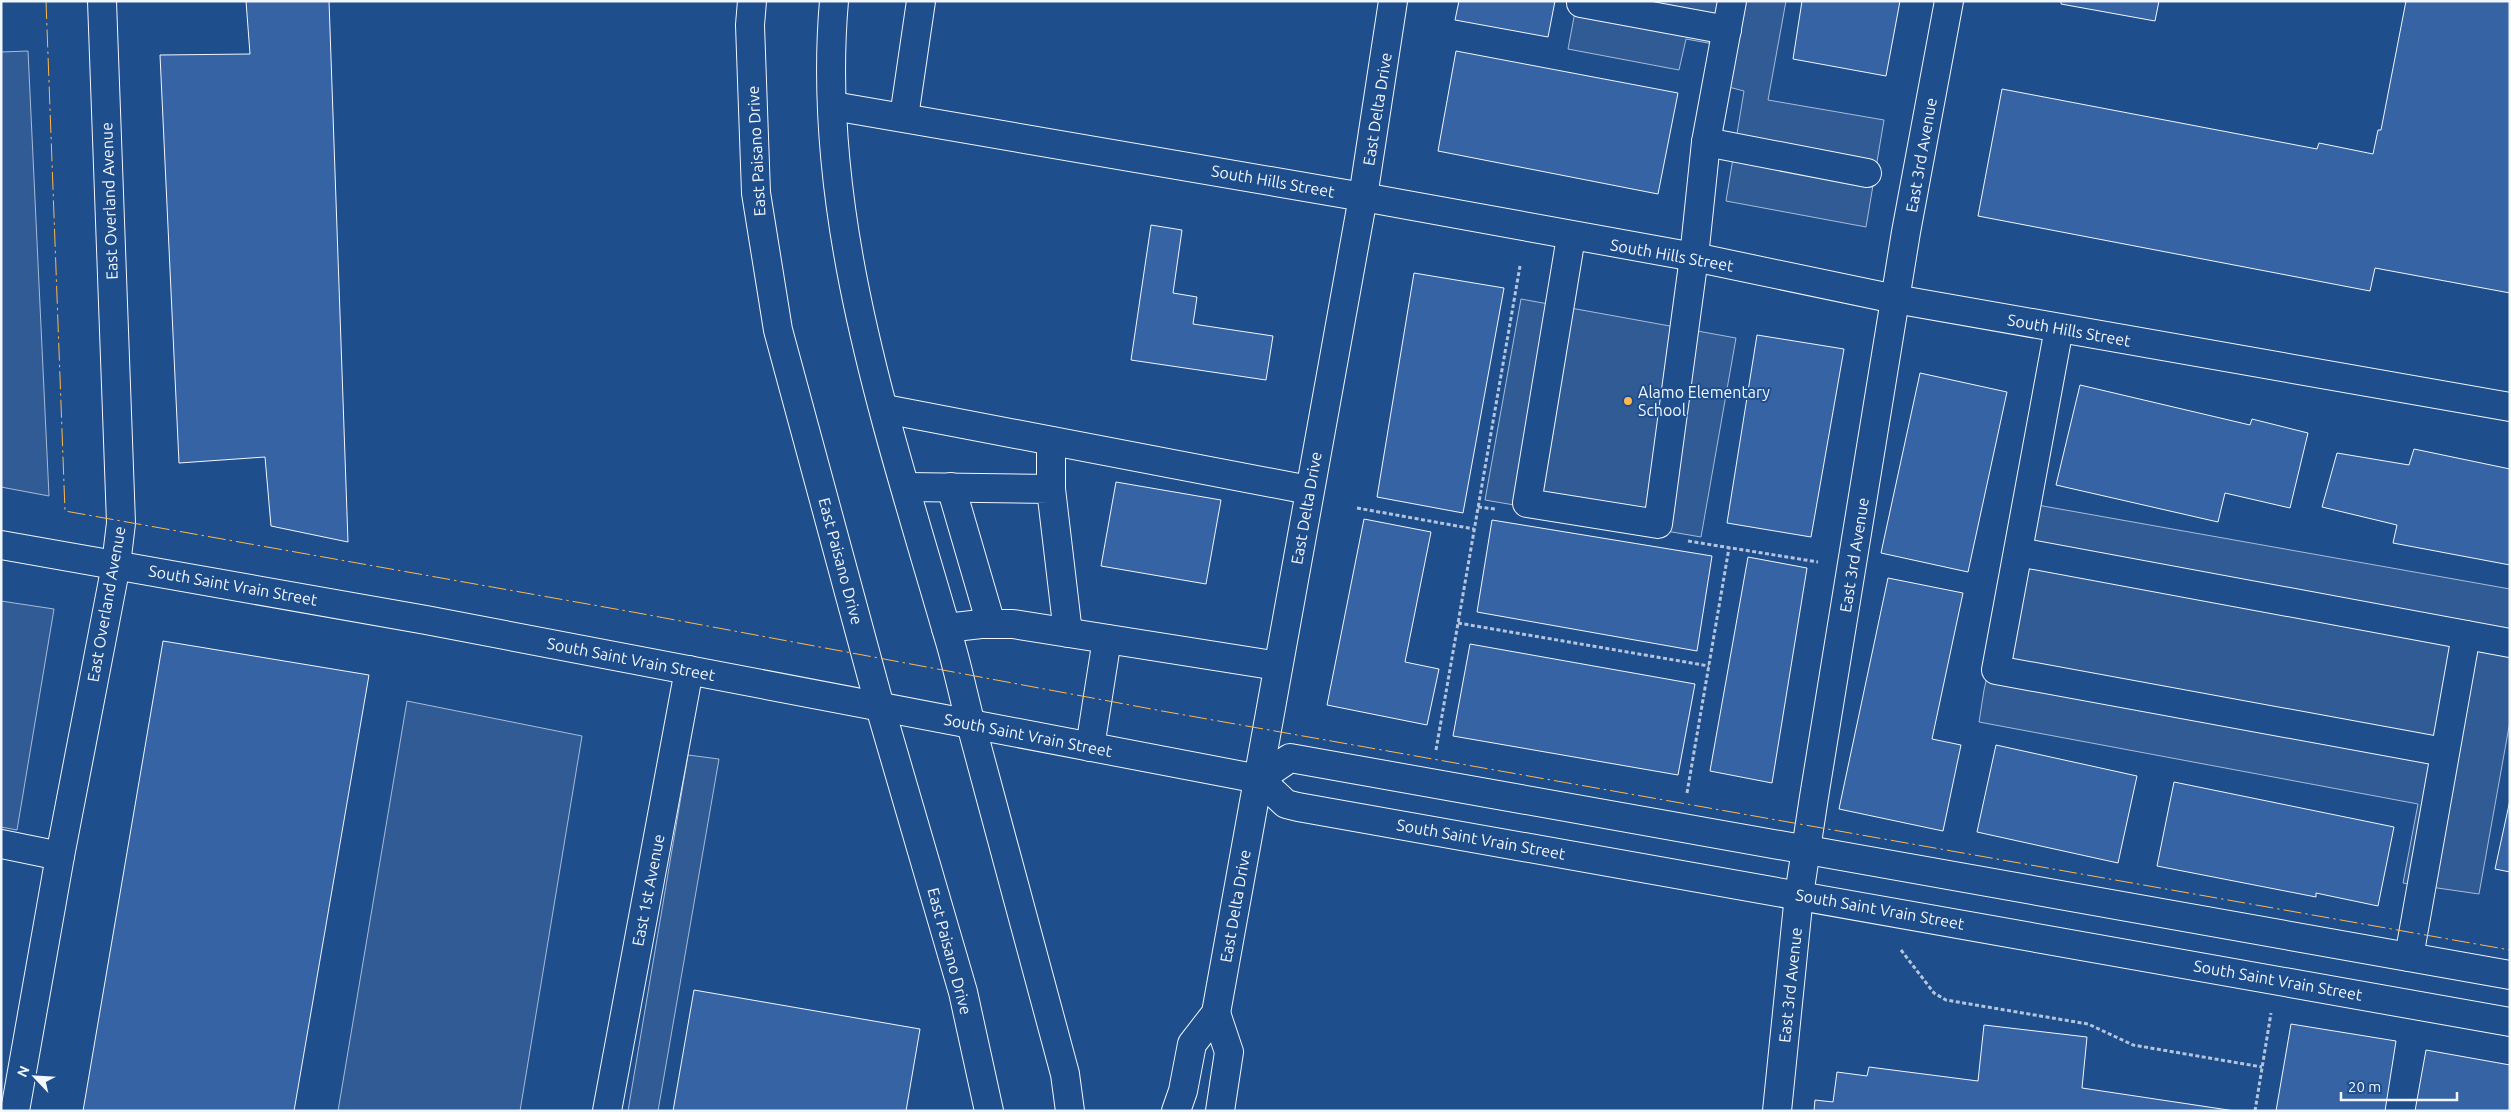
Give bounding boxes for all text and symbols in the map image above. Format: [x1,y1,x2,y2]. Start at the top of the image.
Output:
street label: East Delta Drive [1359,51,1395,167]
street label: East Paisano Drive [744,85,768,217]
street label: East 3rd Avenue [1902,96,1940,214]
street label: East Overland Avenue [97,122,121,280]
street label: South Hills Street [1210,161,1337,201]
street label: South Hills Street [1609,235,1736,275]
street label: South Hills Street [2006,310,2133,350]
place label: Alamo Elementary School [1638,383,1770,419]
marker: Alamo Elementary School [1622,395,1634,407]
street label: East Delta Drive [1287,450,1325,566]
street label: East Paisano Drive [815,496,867,626]
street label: East 3rd Avenue [1836,496,1872,614]
street label: East Overland Avenue [83,525,129,683]
street label: South Saint Vrain Street [147,561,319,609]
street label: South Saint Vrain Street [545,634,717,684]
street label: South Saint Vrain Street [942,710,1114,760]
street label: South Saint Vrain Street [1395,815,1567,863]
street label: East 1st Avenue [628,832,668,948]
street label: East Delta Drive [1216,848,1254,964]
street label: South Saint Vrain Street [1794,885,1966,933]
street label: East Paisano Drive [924,886,976,1016]
street label: East 3rd Avenue [1775,926,1805,1044]
street label: South Saint Vrain Street [2192,956,2364,1004]
north arrow [10,1052,60,1102]
text: N [14,1063,33,1080]
scale bar [2341,1070,2457,1102]
text: 20 m [2348,1078,2381,1095]

